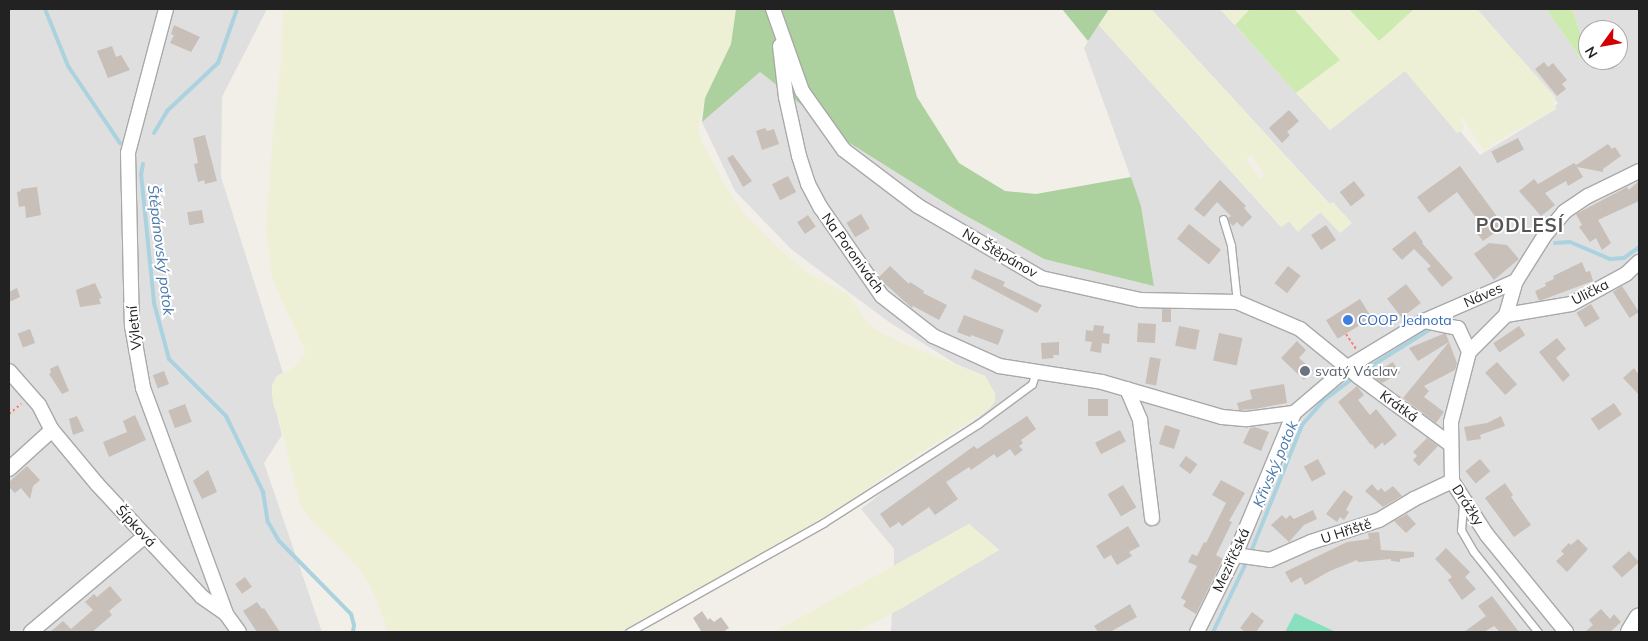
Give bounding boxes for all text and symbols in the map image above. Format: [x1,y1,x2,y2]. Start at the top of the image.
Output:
north arrow [1578,20,1628,70]
text: N [1581,43,1602,62]
water label: Štěpánovský potok [144,184,178,316]
street label: Na Poronivách [818,210,888,296]
district label: PODLESÍ [1475,215,1565,237]
street label: Na Štěpánov [959,225,1041,281]
street label: Ulička [1569,276,1611,308]
street label: Náves [1461,279,1505,311]
street label: Výletní [123,305,145,351]
place label: COOP Jednota [1358,312,1452,328]
marker: COOP Jednota [1342,314,1354,326]
place label: svatý Václav [1315,363,1398,379]
marker: svatý Václav [1299,365,1311,377]
street label: Krátká [1377,387,1421,425]
water label: Křivský potok [1249,418,1301,510]
street label: Drážky [1449,481,1487,529]
street label: Šípková [112,502,160,550]
street label: U Hřiště [1319,515,1373,547]
street label: Meziříčská [1209,526,1253,594]

